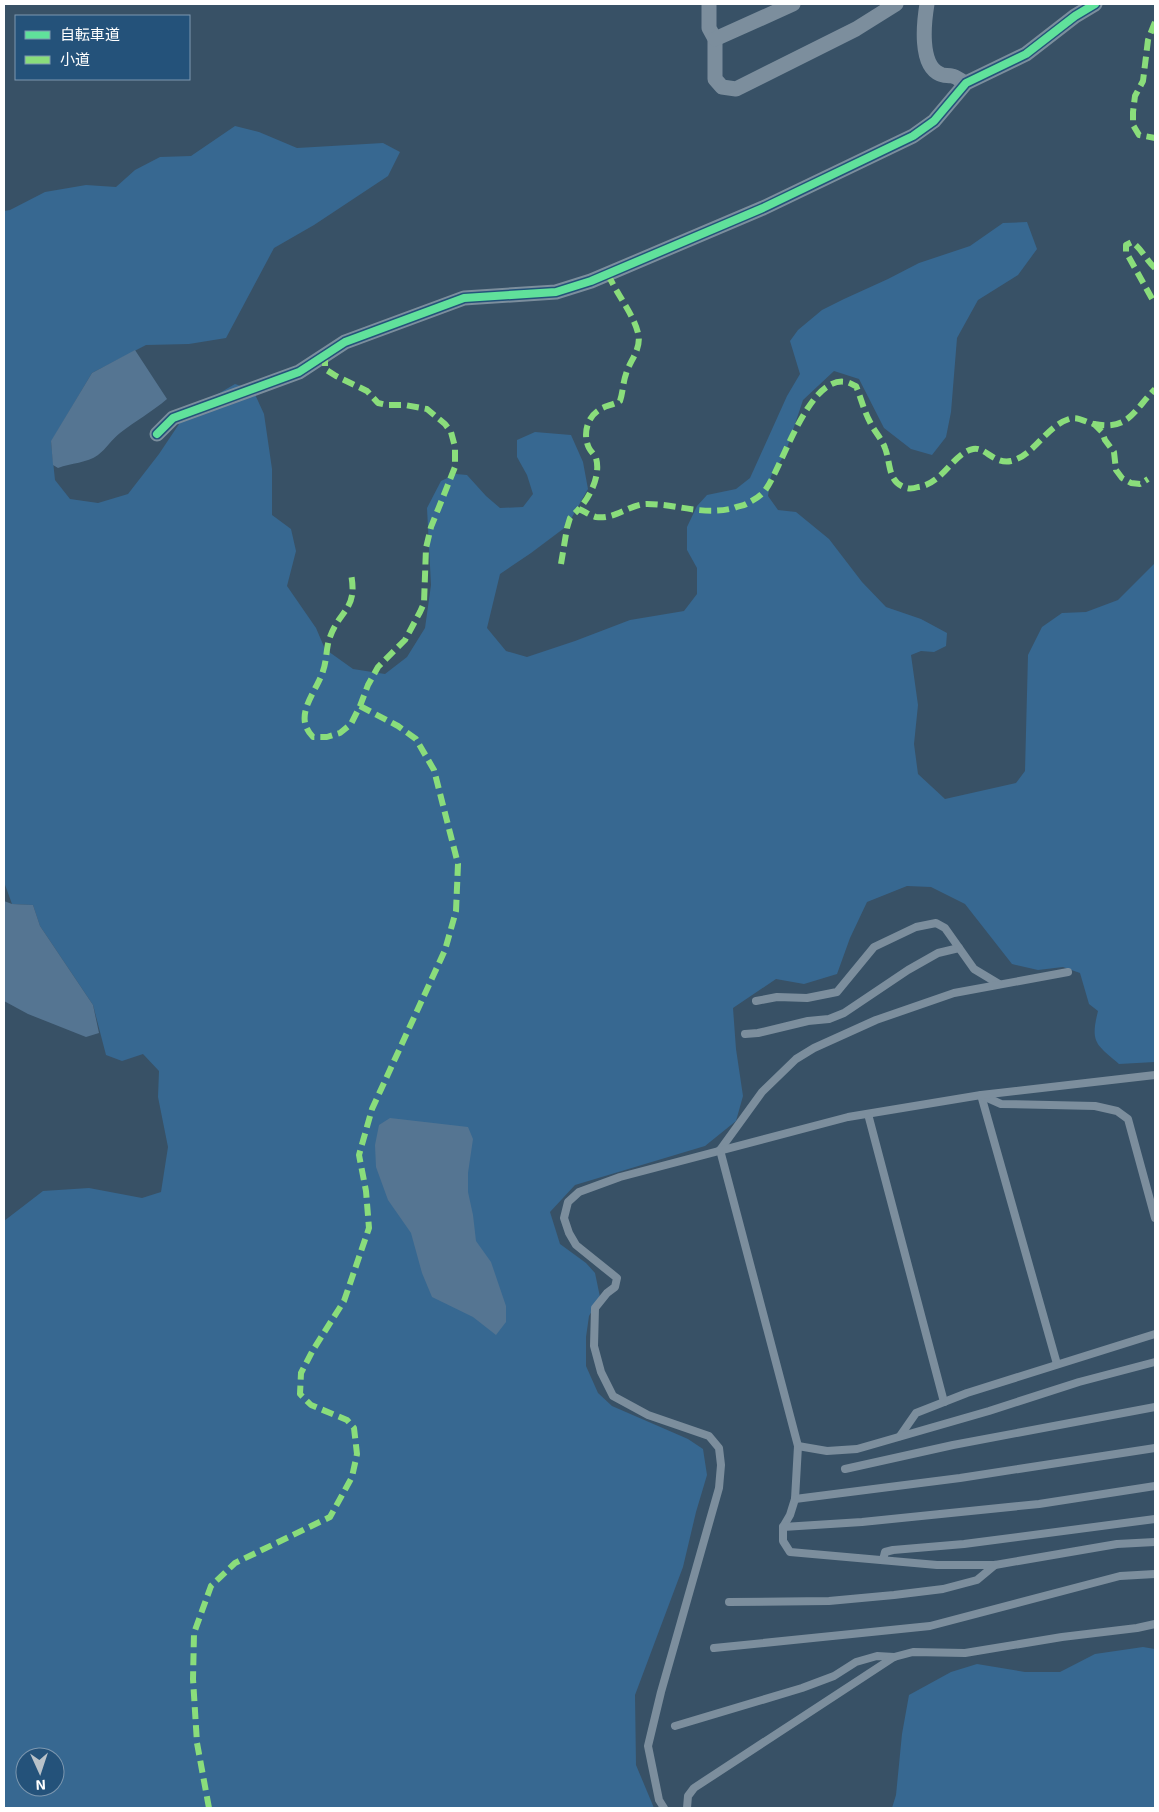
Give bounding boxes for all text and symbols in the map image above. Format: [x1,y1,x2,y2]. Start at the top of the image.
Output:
legend [15,15,190,80]
text: 自転車道 [60,25,120,43]
text: 小道 [60,50,90,68]
north arrow [15,1747,65,1797]
text: N [35,1777,46,1794]

